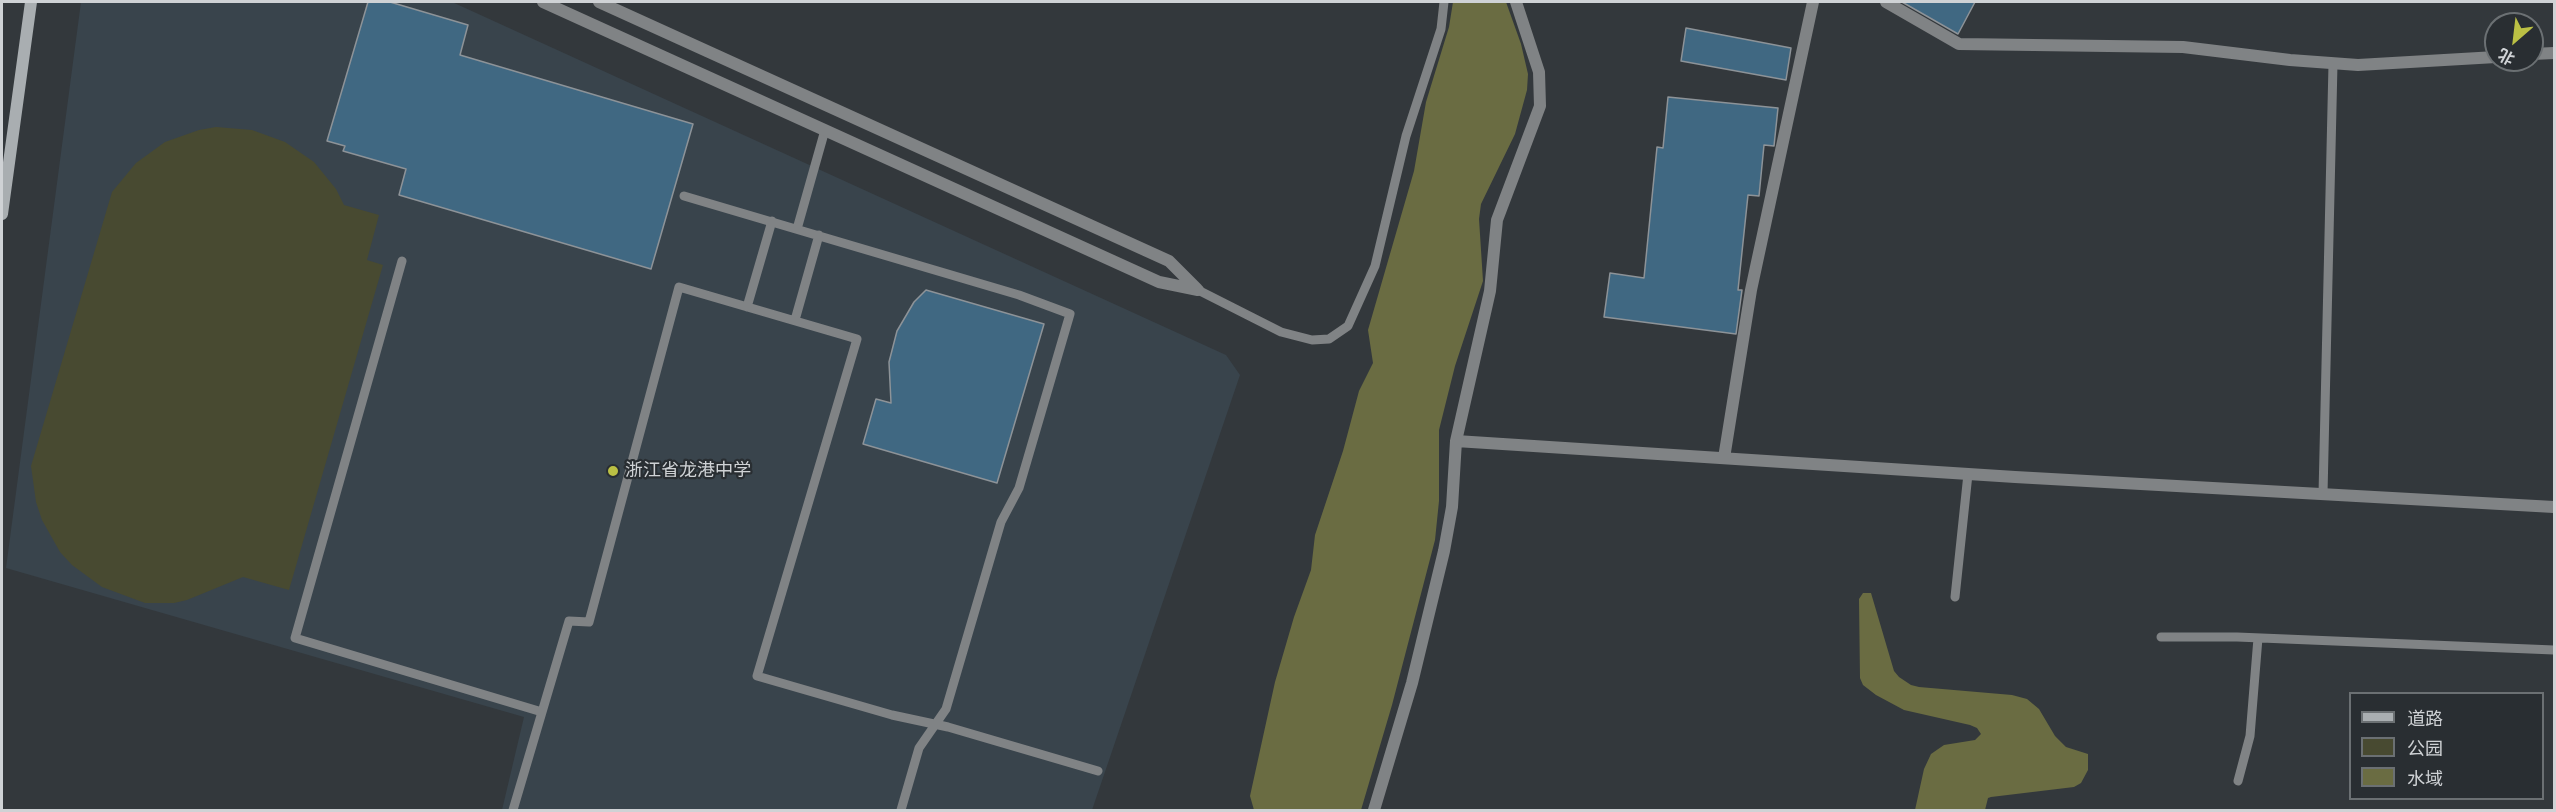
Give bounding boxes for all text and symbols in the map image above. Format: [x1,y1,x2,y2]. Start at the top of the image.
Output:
north arrow [2484,12,2544,72]
text: 北 [2495,44,2518,69]
place label: 浙江省龙港中学 [625,460,751,482]
marker: 浙江省龙港中学 [606,464,620,478]
legend [2349,692,2544,800]
text: 道路 [2407,708,2443,729]
text: 公园 [2407,738,2443,759]
text: 水域 [2407,768,2443,789]

